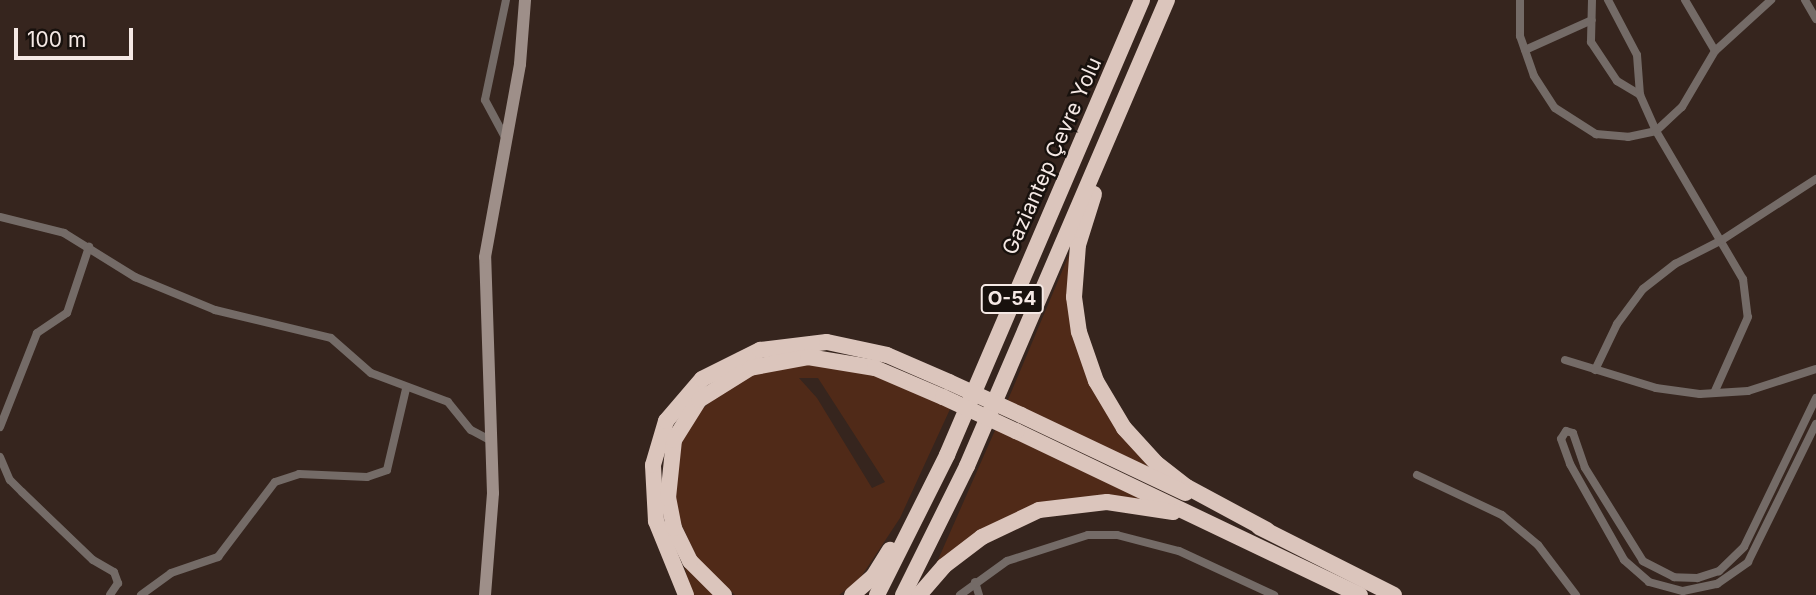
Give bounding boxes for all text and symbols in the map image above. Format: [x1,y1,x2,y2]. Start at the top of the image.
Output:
scale bar [18,14,136,58]
text: 100 m [27,27,86,52]
street label: Gaziantep Çevre Yolu [997,53,1107,259]
road number: O-54 [981,284,1044,314]

